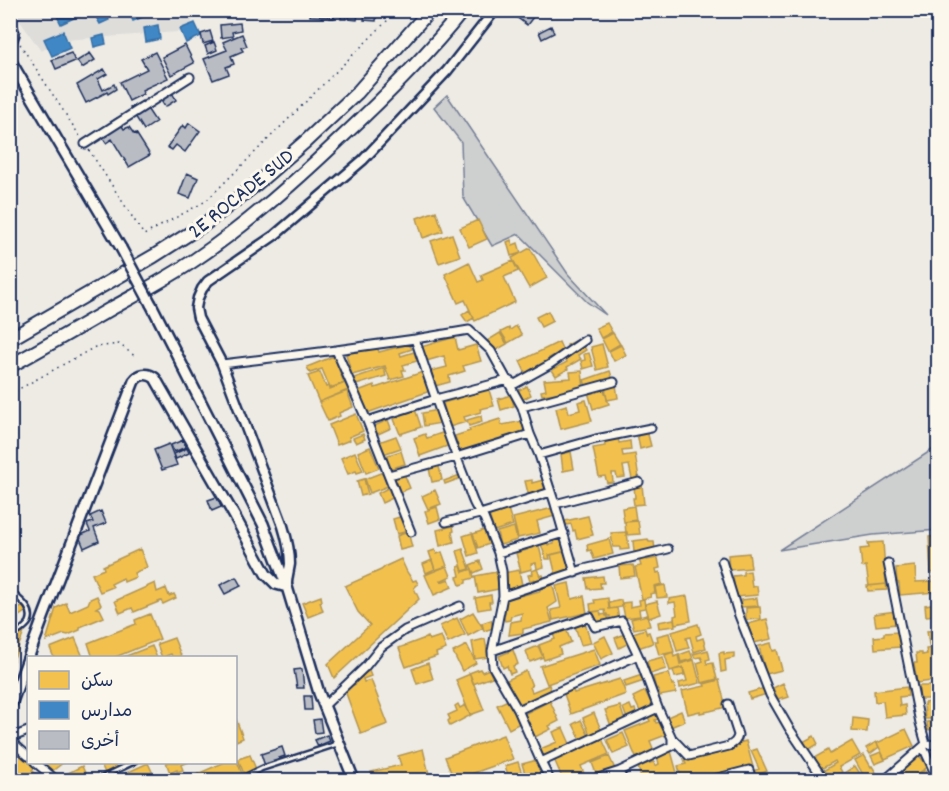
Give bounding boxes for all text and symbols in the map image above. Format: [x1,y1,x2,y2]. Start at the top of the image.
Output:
street label: 2E ROCADE SUD [182,142,302,248]
legend [27,656,237,764]
text: سكن [81,670,113,695]
text: مدارس [81,700,132,725]
text: أخرى [81,730,119,755]

